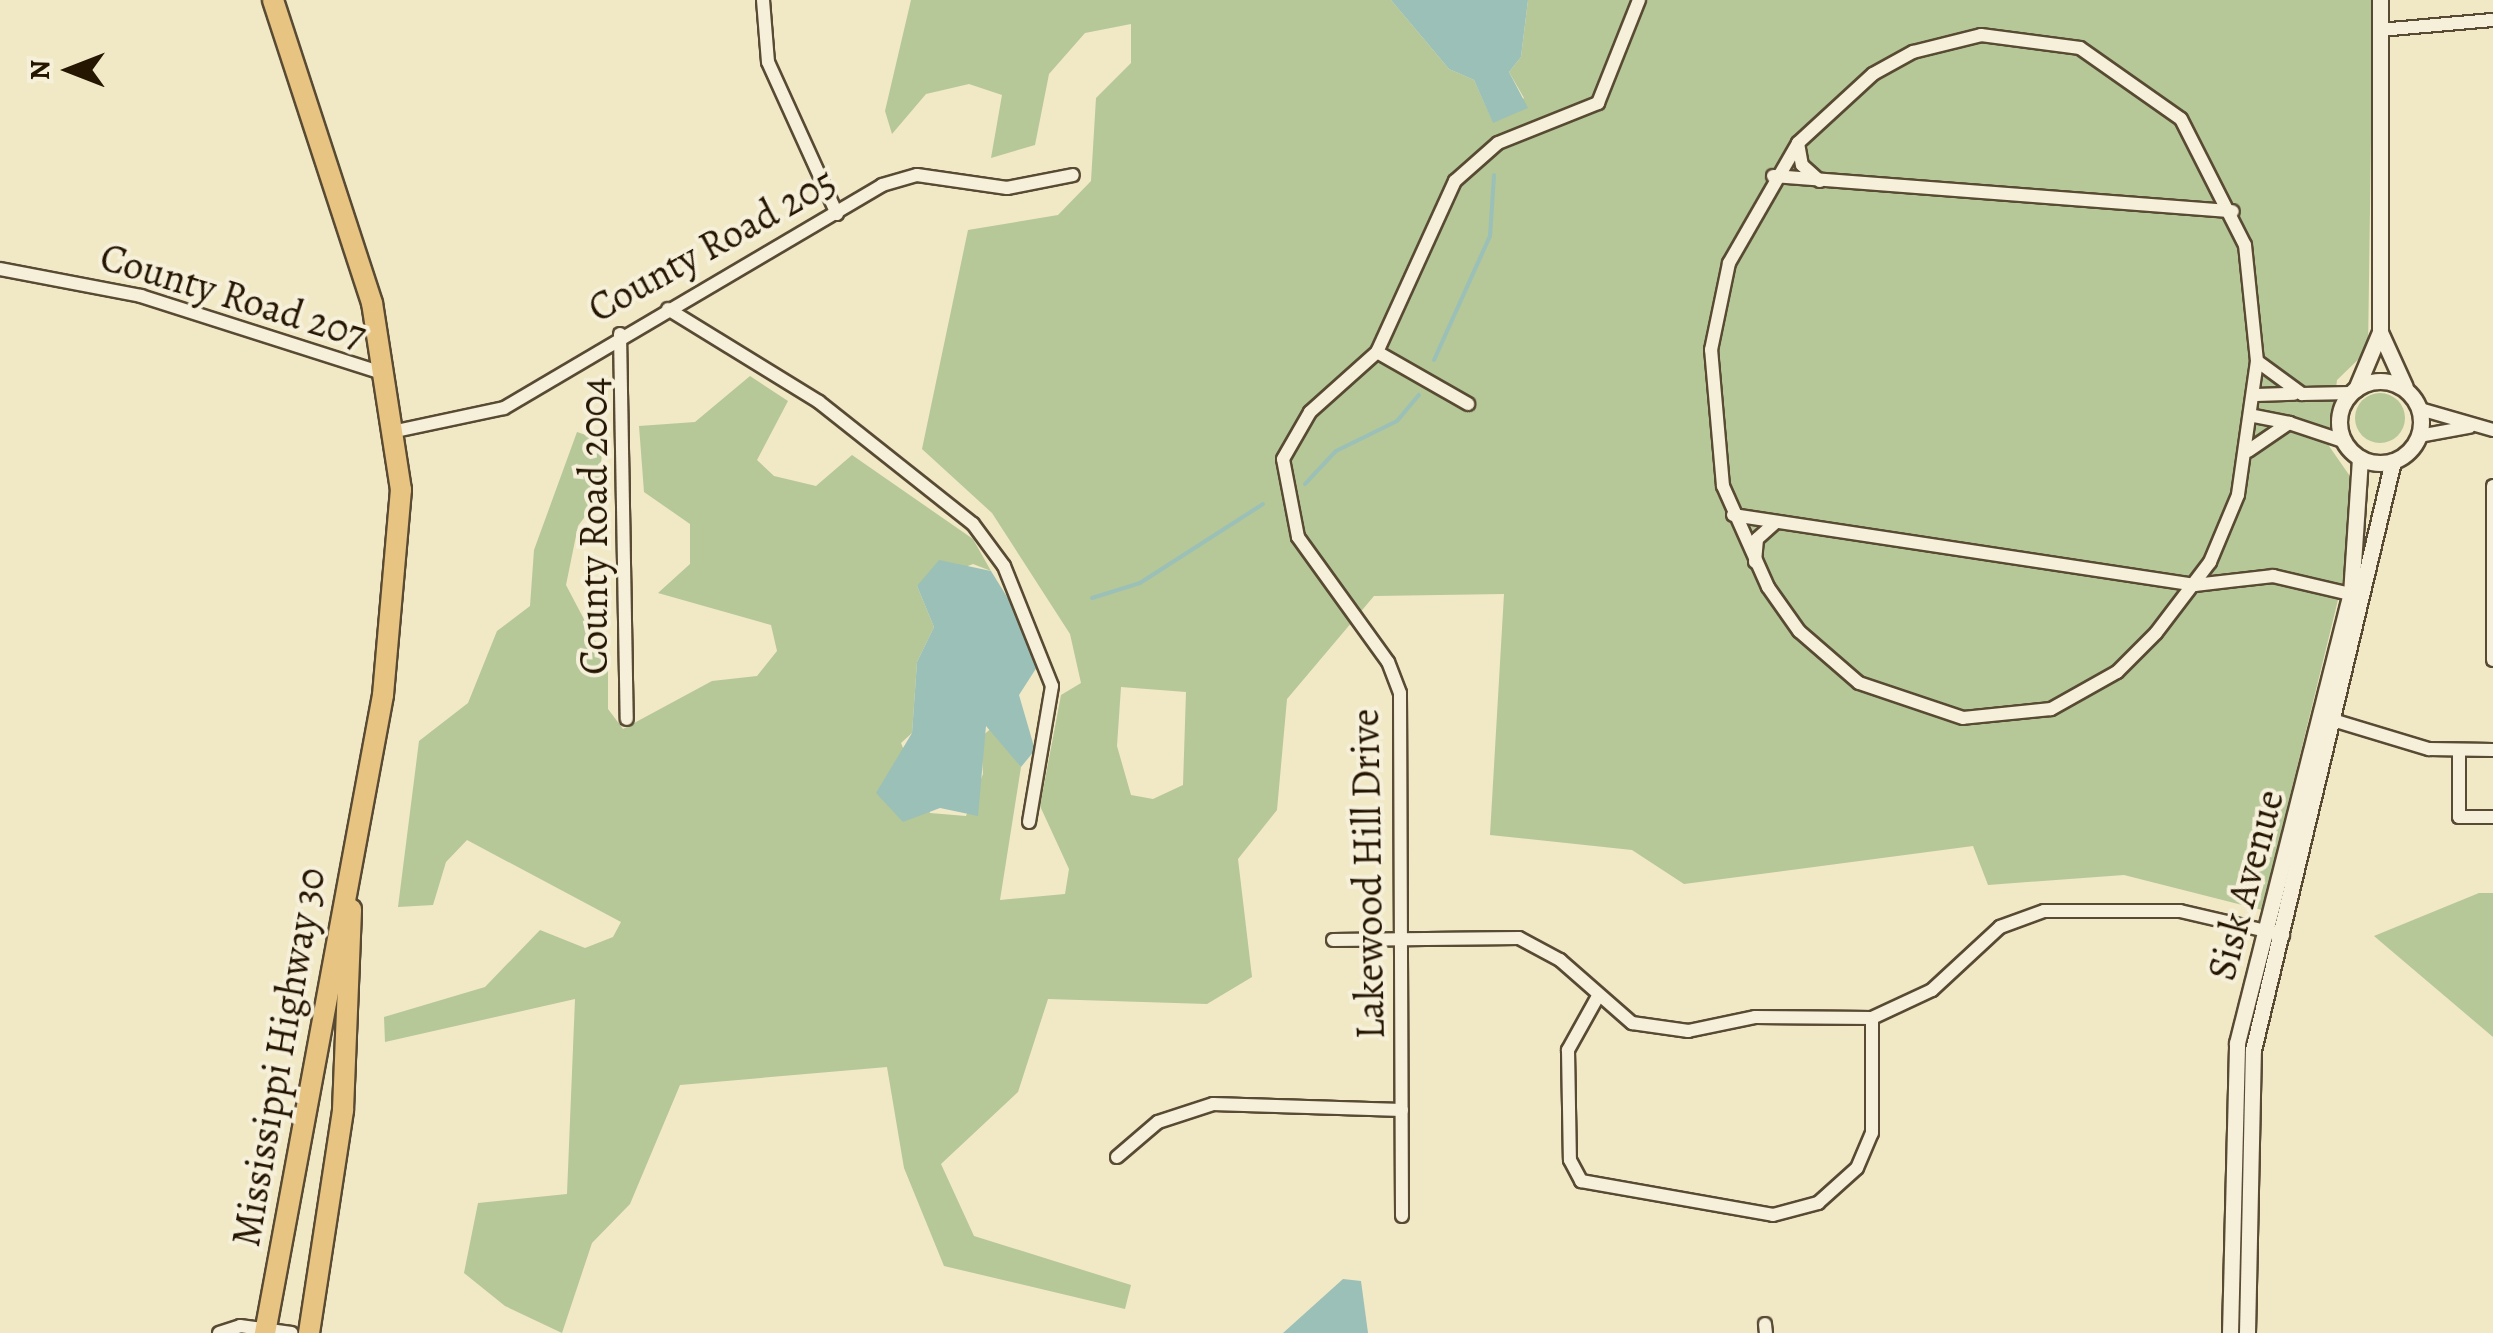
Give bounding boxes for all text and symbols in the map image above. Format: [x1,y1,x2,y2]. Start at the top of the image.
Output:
north arrow [20,20,120,120]
text: N [21,60,59,80]
street label: County Road 205 [580,157,844,333]
street label: County Road 207 [94,233,372,359]
street label: County Road 2004 [570,377,618,675]
street label: Lakewood Hill Drive [1341,708,1395,1040]
street label: Sisk Avenue [2198,785,2294,985]
street label: Mississippi Highway 30 [222,864,336,1250]

